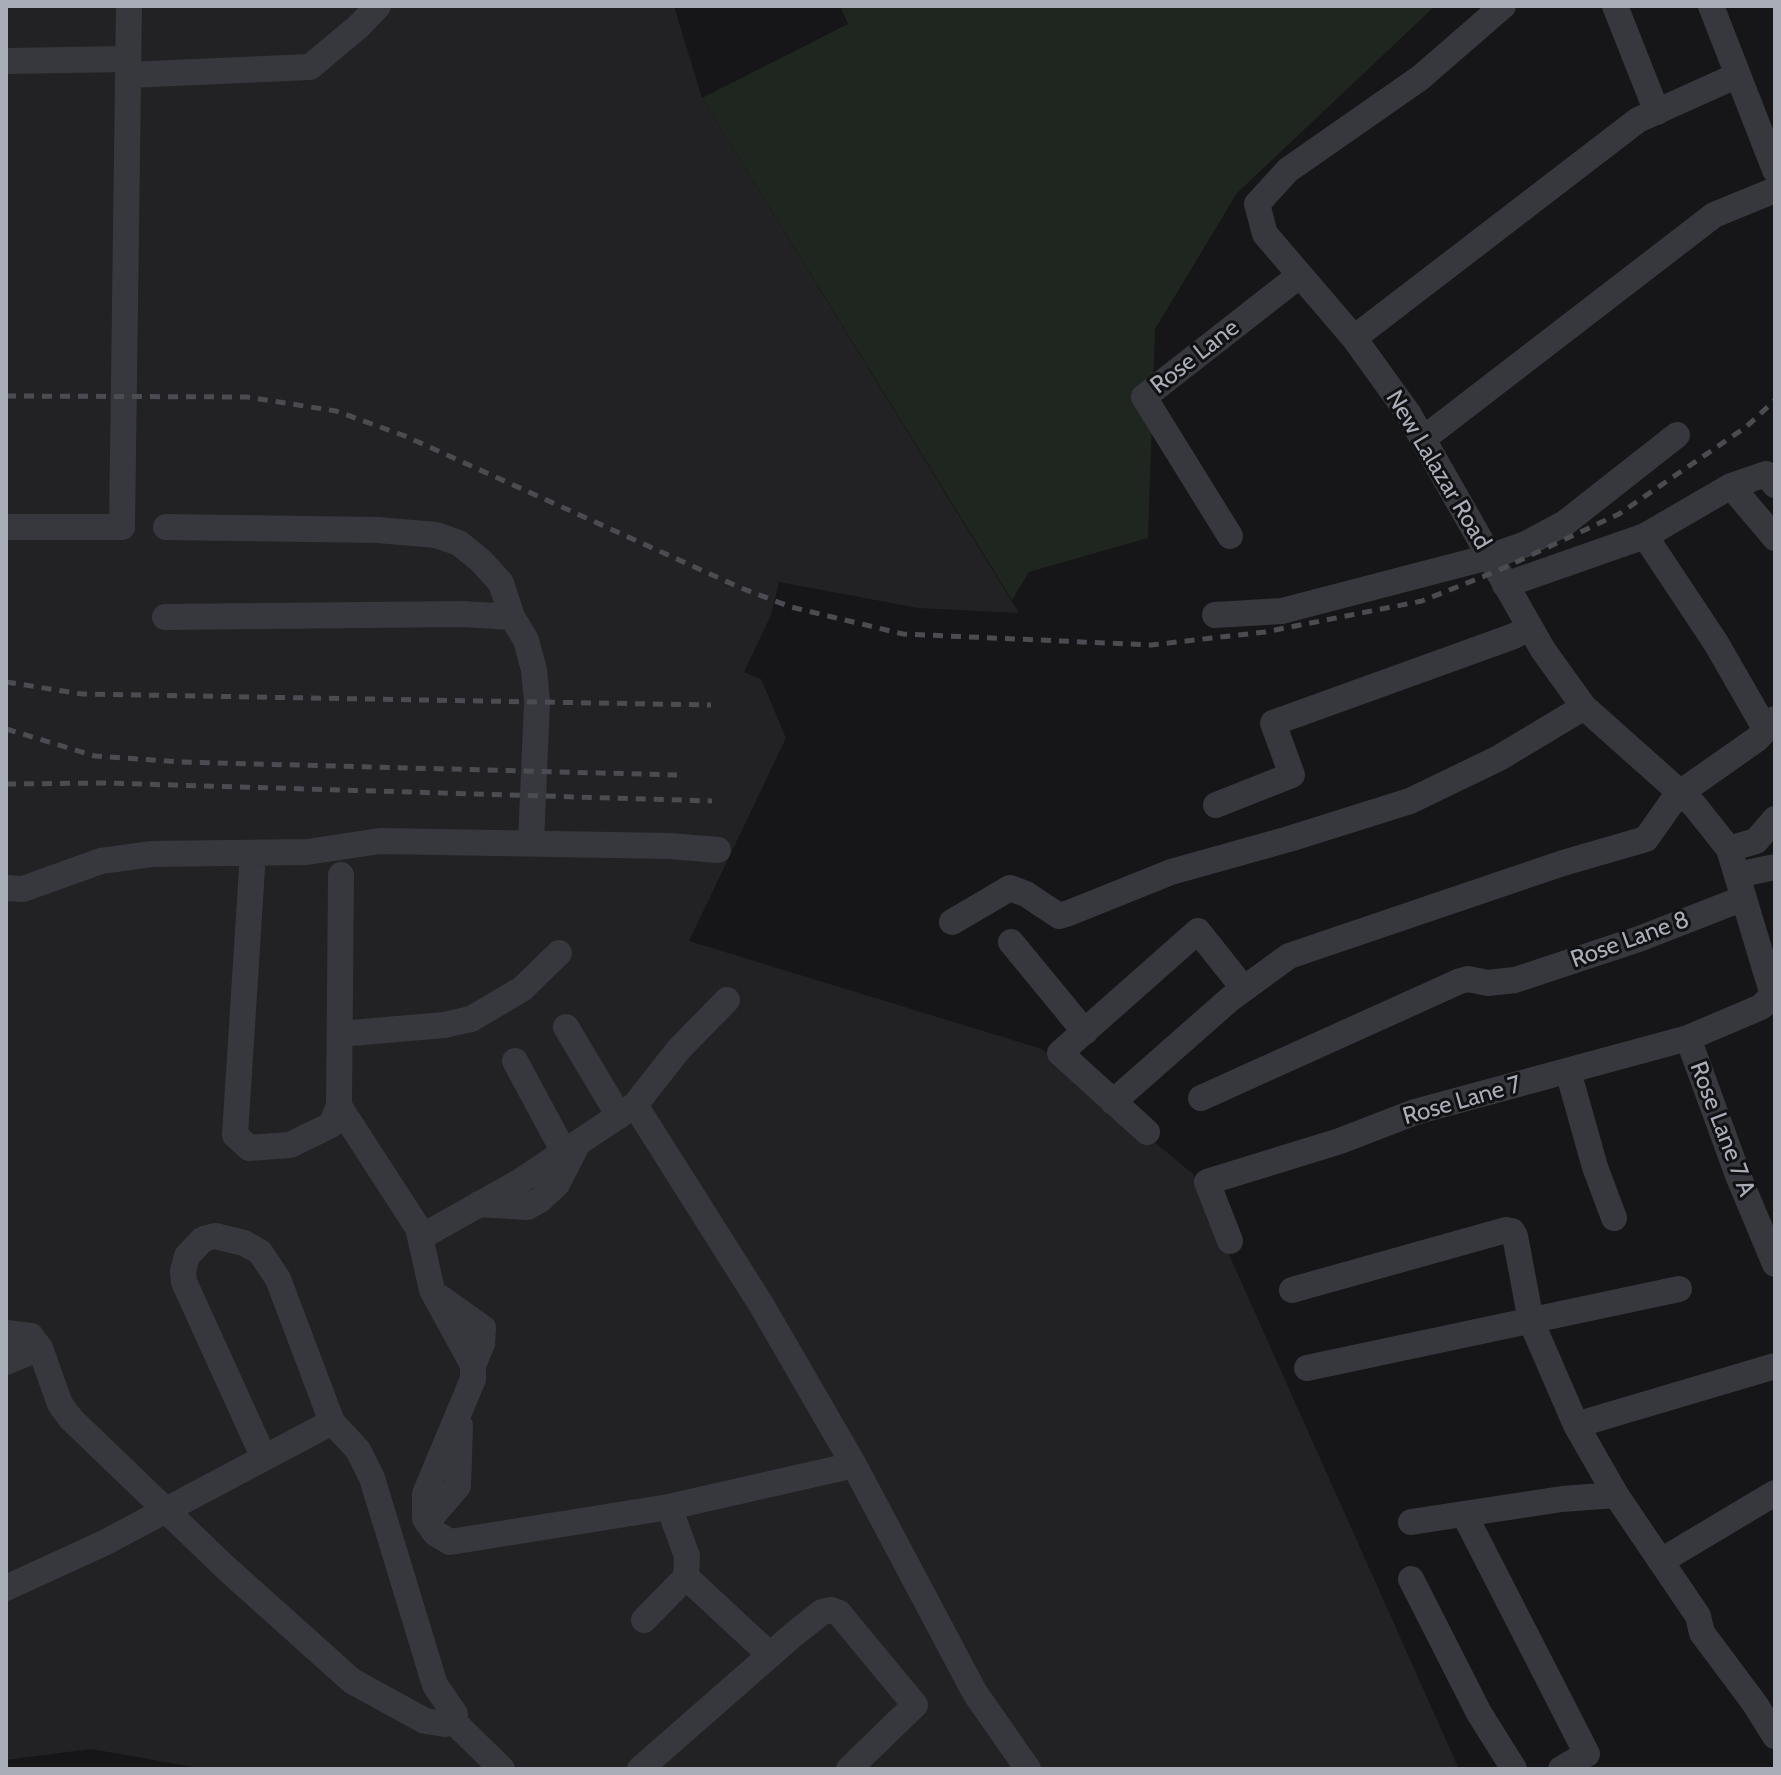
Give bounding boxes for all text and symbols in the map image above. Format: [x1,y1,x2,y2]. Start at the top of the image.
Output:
street label: Rose Lane [1145,314,1245,400]
street label: New Lalazar Road [1379,385,1497,555]
street label: Rose Lane 8 [1567,905,1693,975]
street label: Rose Lane 7 A [1683,1058,1761,1200]
street label: Rose Lane 7 [1400,1070,1524,1132]

